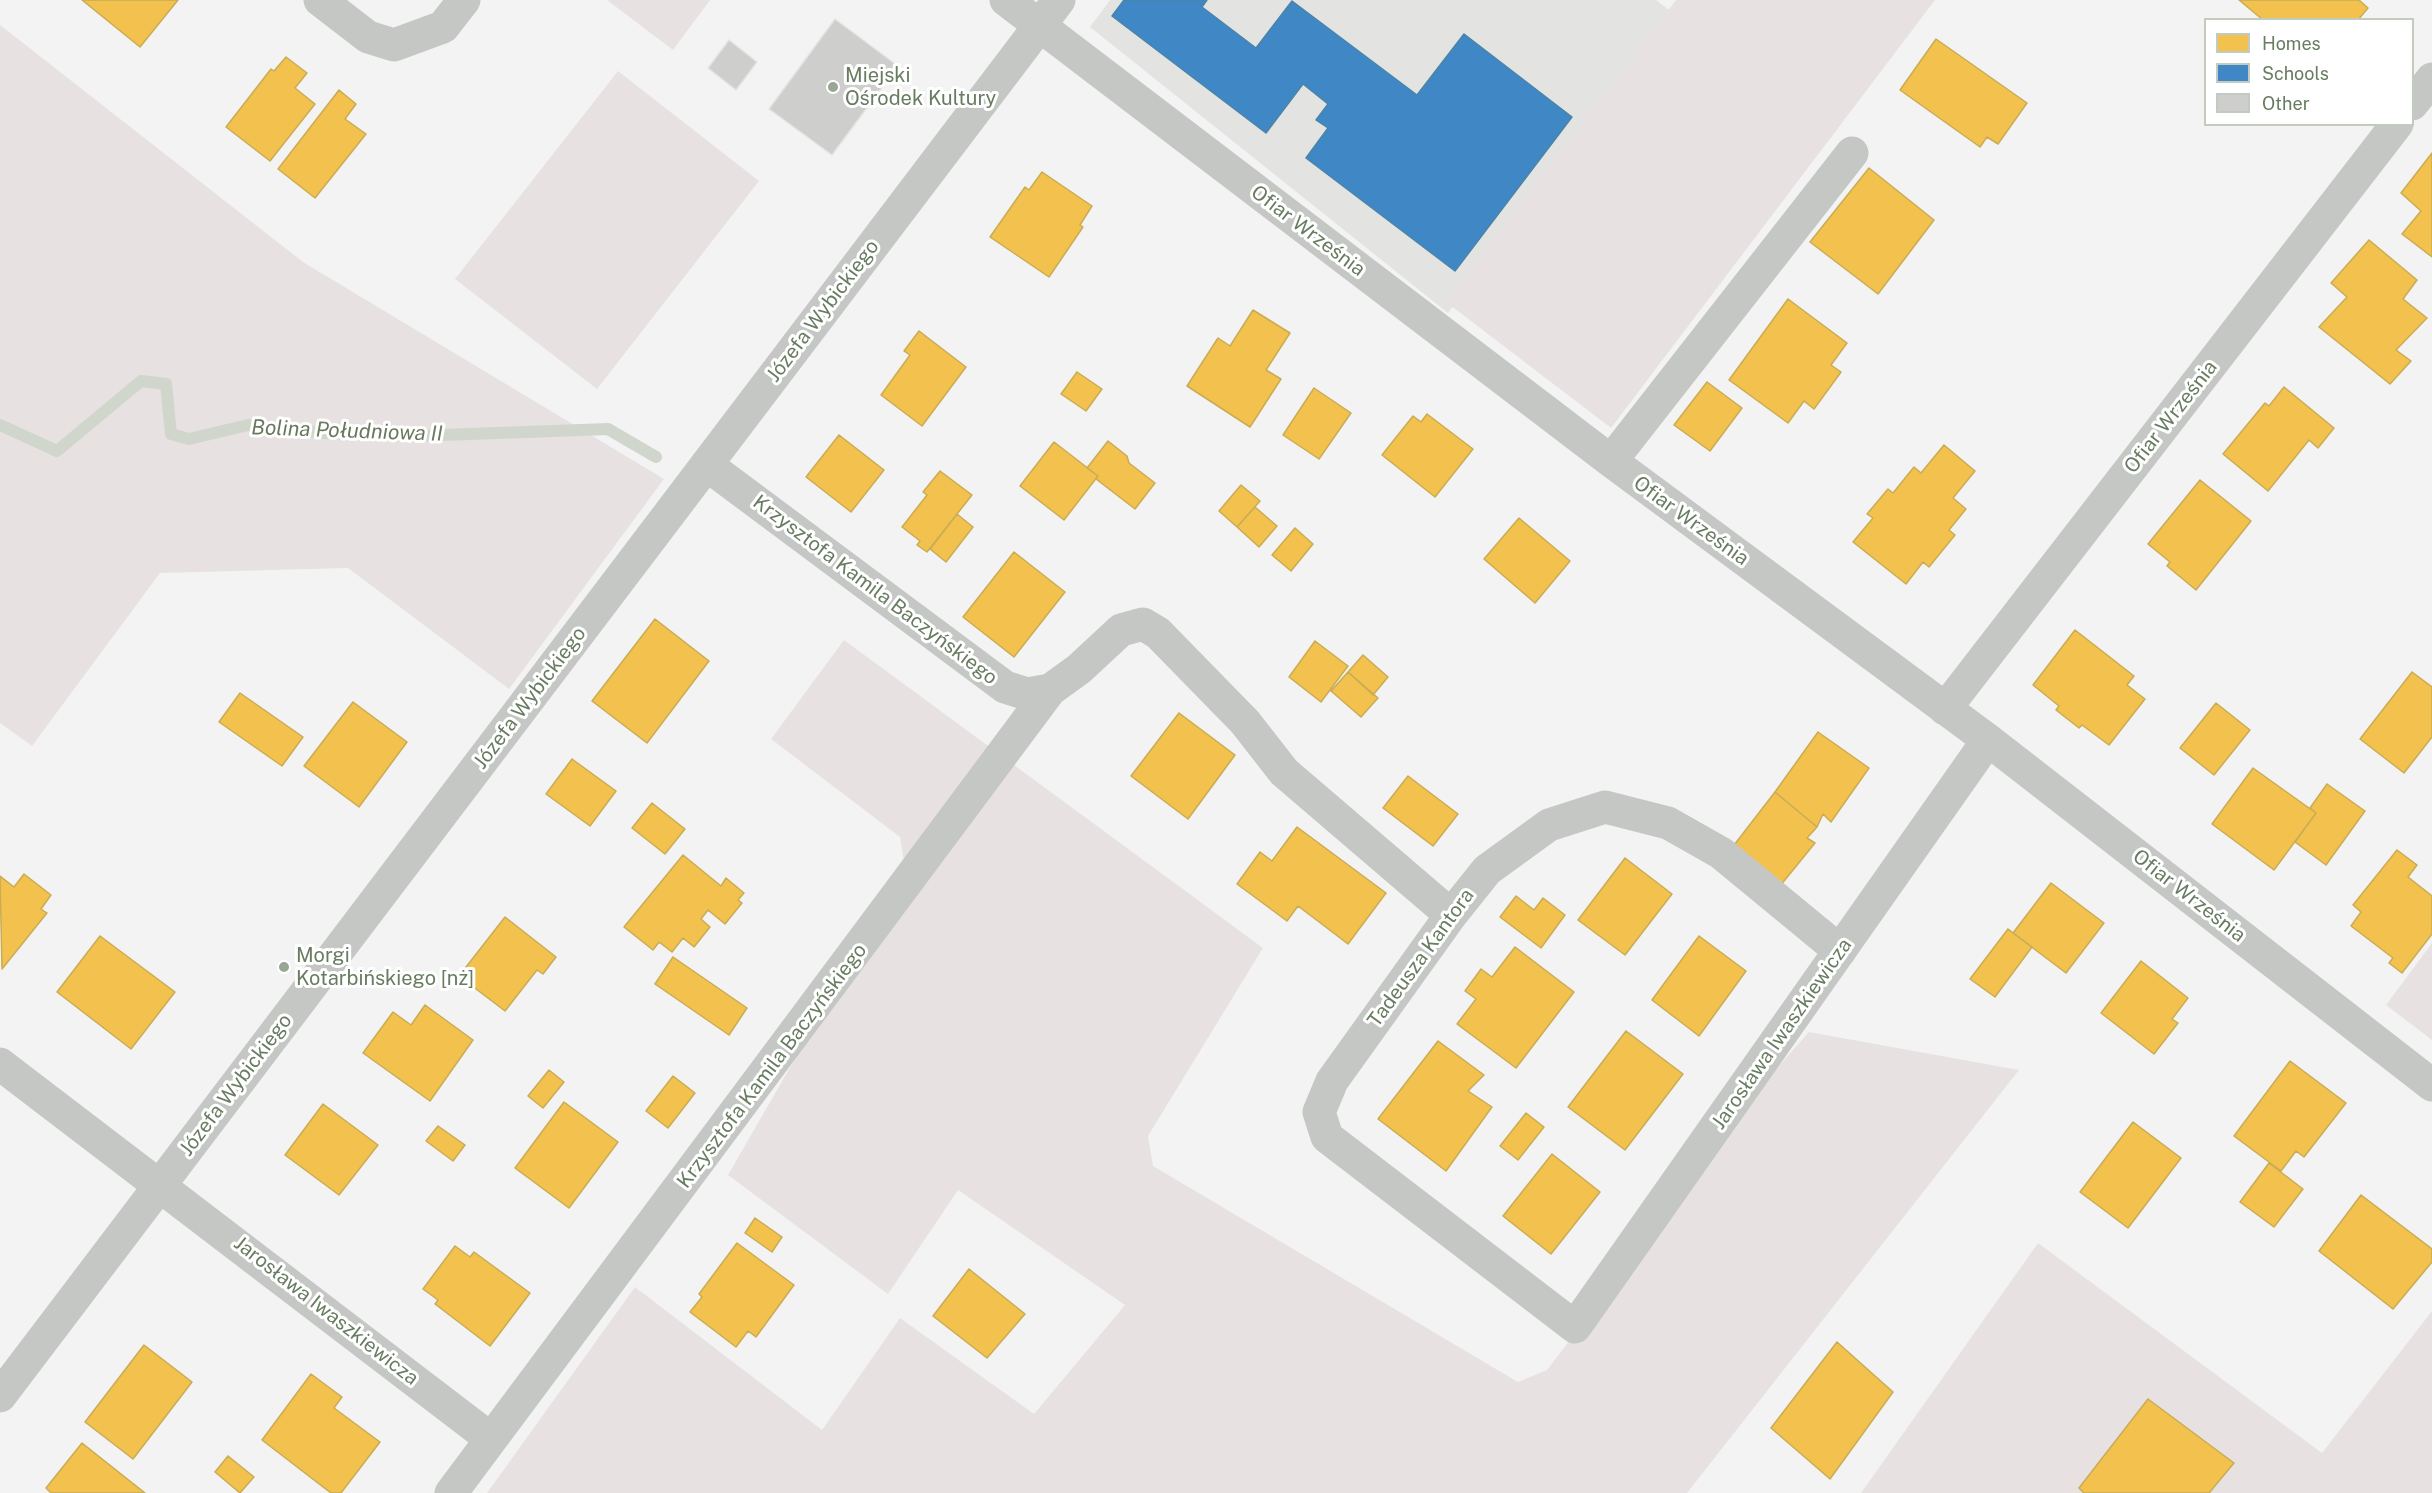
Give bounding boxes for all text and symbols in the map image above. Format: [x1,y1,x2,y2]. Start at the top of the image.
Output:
legend [2204,18,2414,126]
text: Homes [2262,33,2321,54]
text: Schools [2262,63,2329,84]
place label: Miejski Ośrodek Kultury [845,64,996,111]
marker: Miejski Ośrodek Kultury [826,80,840,94]
text: Other [2262,93,2310,114]
street label: Ofiar Września [1246,180,1370,282]
street label: Józefa Wybickiego [762,235,884,387]
street label: Ofiar Września [2120,356,2222,478]
water label: Bolina Południowa II [251,415,443,447]
street label: Ofiar Września [1629,471,1753,571]
street label: Krzysztofa Kamila Baczyńskiego [748,490,1002,690]
street label: Józefa Wybickiego [469,622,591,774]
street label: Ofiar Września [2128,845,2250,947]
street label: Tadeusza Kantora [1363,884,1479,1032]
street label: Jarosława Iwaszkiewicza [1707,934,1857,1134]
street label: Krzysztofa Kamila Baczyńskiego [672,939,872,1193]
place label: Morgi Kotarbińskiego [nż] [296,944,474,991]
marker: Morgi Kotarbińskiego [nż] [277,960,291,974]
street label: Józefa Wybickiego [175,1009,297,1161]
street label: Jarosława Iwaszkiewicza [229,1231,423,1391]

